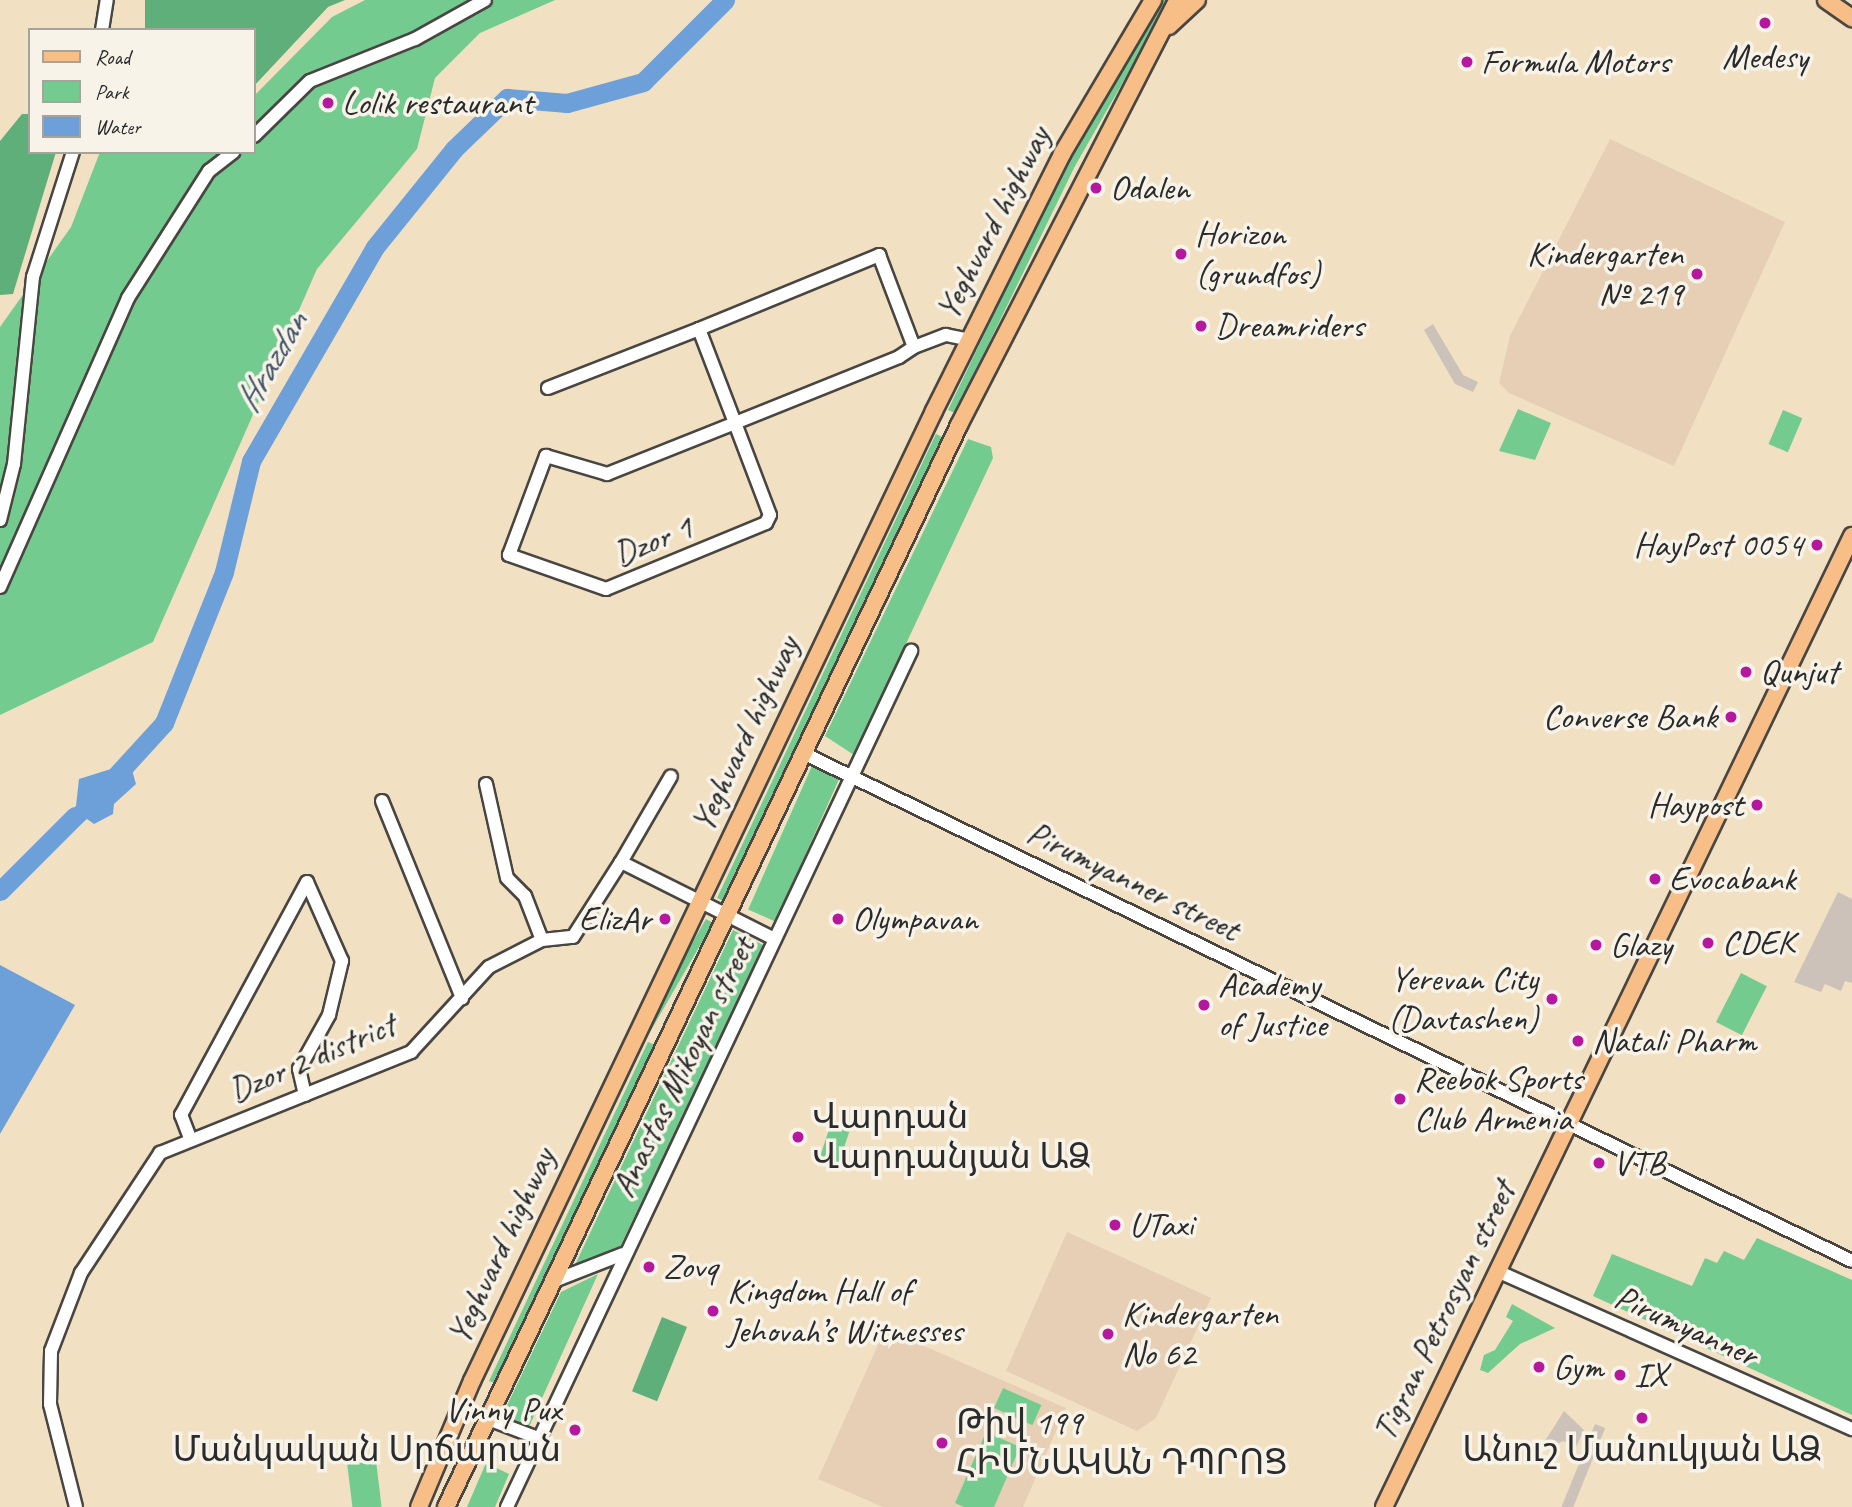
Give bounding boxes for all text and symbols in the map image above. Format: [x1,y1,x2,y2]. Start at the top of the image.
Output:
marker: Medesy [1755,13,1775,33]
legend [28,28,256,154]
place label: Medesy [1722,36,1808,78]
place label: Formula Motors [1481,41,1670,83]
text: Road [95,44,130,70]
marker: Formula Motors [1459,54,1475,70]
text: Park [95,79,128,105]
place label: Lolik restaurant [342,82,533,124]
marker: Lolik restaurant [320,95,336,111]
text: Water [95,114,141,140]
street label: Yeghvard highway [926,120,1060,326]
place label: Odalen [1110,167,1189,209]
marker: Odalen [1088,180,1104,196]
place label: Horizon (grundfos) [1195,213,1320,295]
place label: Kindergarten № 219 [1527,233,1683,315]
marker: Horizon (grundfos) [1173,246,1189,262]
marker: Kindergarten № 219 [1689,266,1705,282]
water label: Hrazdan [225,304,317,420]
place label: Dreamriders [1215,305,1364,347]
marker: Dreamriders [1193,318,1209,334]
street label: Dzor 1 [607,506,699,576]
place label: HayPost 0054 [1634,524,1803,566]
marker: HayPost 0054 [1809,537,1825,553]
street label: Yeghvard highway [681,630,809,838]
place label: Qunjut [1760,651,1838,693]
marker: Qunjut [1738,664,1754,680]
place label: Converse Bank [1543,696,1717,738]
marker: Converse Bank [1723,709,1739,725]
place label: Haypost [1648,784,1743,826]
marker: Haypost [1749,797,1765,813]
street label: Pirumyanner street [1020,812,1246,950]
place label: Evocabank [1669,858,1796,900]
marker: Evocabank [1647,871,1663,887]
place label: ElizAr [579,898,651,940]
place label: Olympavan [852,898,977,940]
marker: ElizAr [657,911,673,927]
marker: Olympavan [830,911,846,927]
place label: CDEK [1722,922,1795,964]
place label: Glazy [1610,924,1672,966]
street label: Anastas Mikoyan street [602,930,764,1204]
marker: CDEK [1700,935,1716,951]
marker: Glazy [1588,937,1604,953]
place label: Yerevan City (Davtashen) [1388,958,1538,1040]
place label: Academy of Justice [1218,964,1326,1046]
marker: Yerevan City (Davtashen) [1544,991,1560,1007]
marker: Academy of Justice [1196,997,1212,1013]
street label: Dzor 2 district [222,1004,402,1112]
place label: Natali Pharm [1592,1020,1755,1062]
marker: Natali Pharm [1570,1033,1586,1049]
place label: Reebok Sports Club Armenia [1414,1058,1583,1140]
marker: Reebok Sports Club Armenia [1392,1091,1408,1107]
place label: Վարդան Վարդանյան ԱՁ [812,1096,1091,1178]
marker: Վարդան Վարդանյան ԱՁ [790,1129,806,1145]
street label: Yeghvard highway [437,1142,565,1350]
place label: VTB [1613,1142,1665,1184]
marker: VTB [1591,1155,1607,1171]
street label: Tigran Petrosyan street [1363,1175,1525,1447]
place label: UTaxi [1129,1204,1193,1246]
marker: UTaxi [1107,1217,1123,1233]
place label: Zovq [663,1246,718,1288]
marker: Zovq [641,1259,657,1275]
place label: Kingdom Hall of Jehovah’s Witnesses [727,1270,962,1352]
street label: Pirumyanner [1608,1276,1764,1376]
place label: Kindergarten No 62 [1122,1293,1278,1375]
marker: Kingdom Hall of Jehovah’s Witnesses [705,1303,721,1319]
marker: Kindergarten No 62 [1100,1326,1116,1342]
place label: Gym [1553,1346,1603,1388]
place label: IX [1634,1354,1667,1396]
marker: Gym [1531,1359,1547,1375]
marker: IX [1612,1367,1628,1383]
place label: Vinny Pux Մանկական Սրճարան [172,1389,561,1471]
place label: Թիվ 199 ՀԻՄՆԱԿԱՆ ԴՊՐՈՑ [956,1402,1288,1484]
marker: Անուշ Մանուկյան ԱՁ [1634,1410,1650,1426]
marker: Vinny Pux Մանկական Սրճարան [567,1422,583,1438]
place label: Անուշ Մանուկյան ԱՁ [1462,1429,1822,1471]
marker: Թիվ 199 ՀԻՄՆԱԿԱՆ ԴՊՐՈՑ [934,1435,950,1451]

